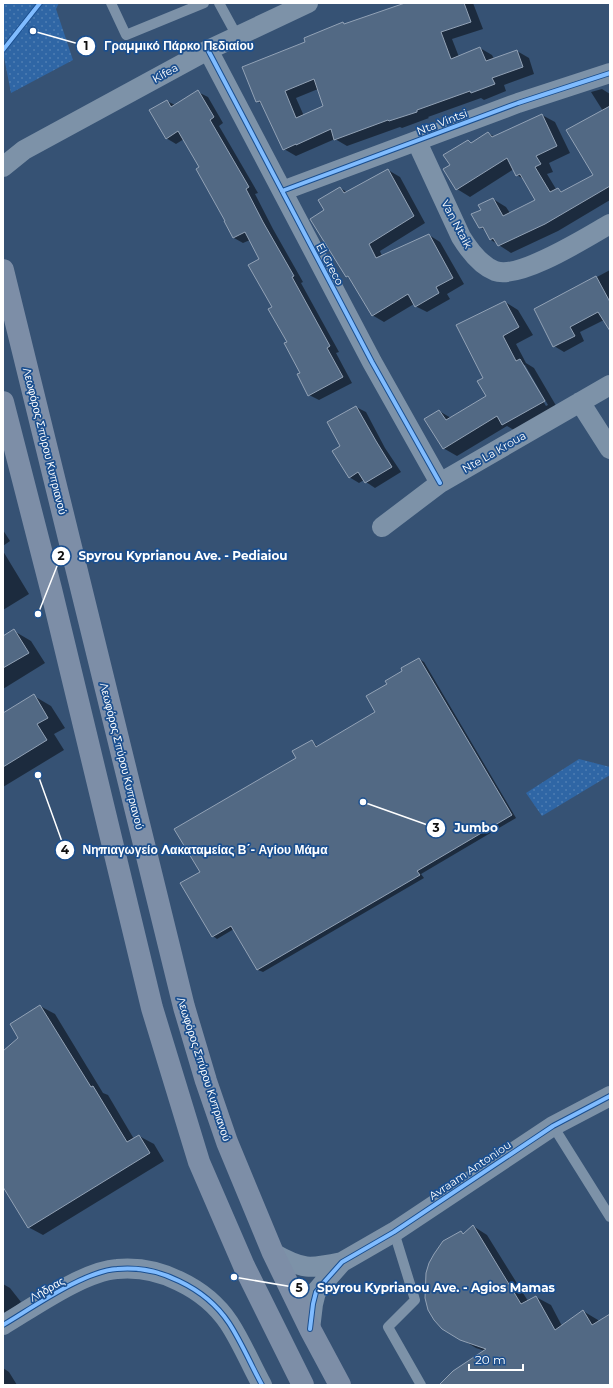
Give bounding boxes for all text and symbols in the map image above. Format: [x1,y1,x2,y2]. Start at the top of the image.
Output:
callout: Γραμμικό Πάρκο Πεδιαίου [76,34,262,58]
text: 1 [84,38,88,53]
text: Γραμμικό Πάρκο Πεδιαίου [104,38,254,53]
street label: Kifea [150,60,180,86]
street label: Nta Vintsi [415,106,469,138]
street label: Van Ntaik [438,197,476,251]
street label: El Greco [313,241,347,288]
street label: Λεωφόρος Σπύρου Κυπριανού [20,366,70,516]
street label: Nte La Kroua [460,428,528,476]
callout: Spyrou Kyprianou Ave. - Pediaiou [51,544,296,568]
text: 2 [57,548,65,563]
text: Spyrou Kyprianou Ave. - Pediaiou [78,548,288,563]
street label: Λεωφόρος Σπύρου Κυπριανού [97,681,147,831]
callout: Jumbo [426,816,506,840]
text: 3 [431,820,440,835]
text: Jumbo [453,820,498,835]
callout: Νηπιαγωγείο Λακαταμείας Β΄- Αγίου Μάμα [55,838,336,862]
text: 4 [61,842,70,857]
text: Νηπιαγωγείο Λακαταμείας Β΄- Αγίου Μάμα [82,842,328,857]
street label: Λεωφόρος Σπύρου Κυπριανού [174,995,234,1143]
street label: Avraam Antoniou [426,1137,514,1203]
street label: Λήδρας [27,1273,67,1305]
callout: Spyrou Kyprianou Ave. - Agios Mamas [289,1276,563,1300]
text: 5 [295,1280,303,1295]
text: Spyrou Kyprianou Ave. - Agios Mamas [317,1280,556,1295]
scale bar [469,1346,523,1372]
text: 20 m [475,1352,506,1367]

